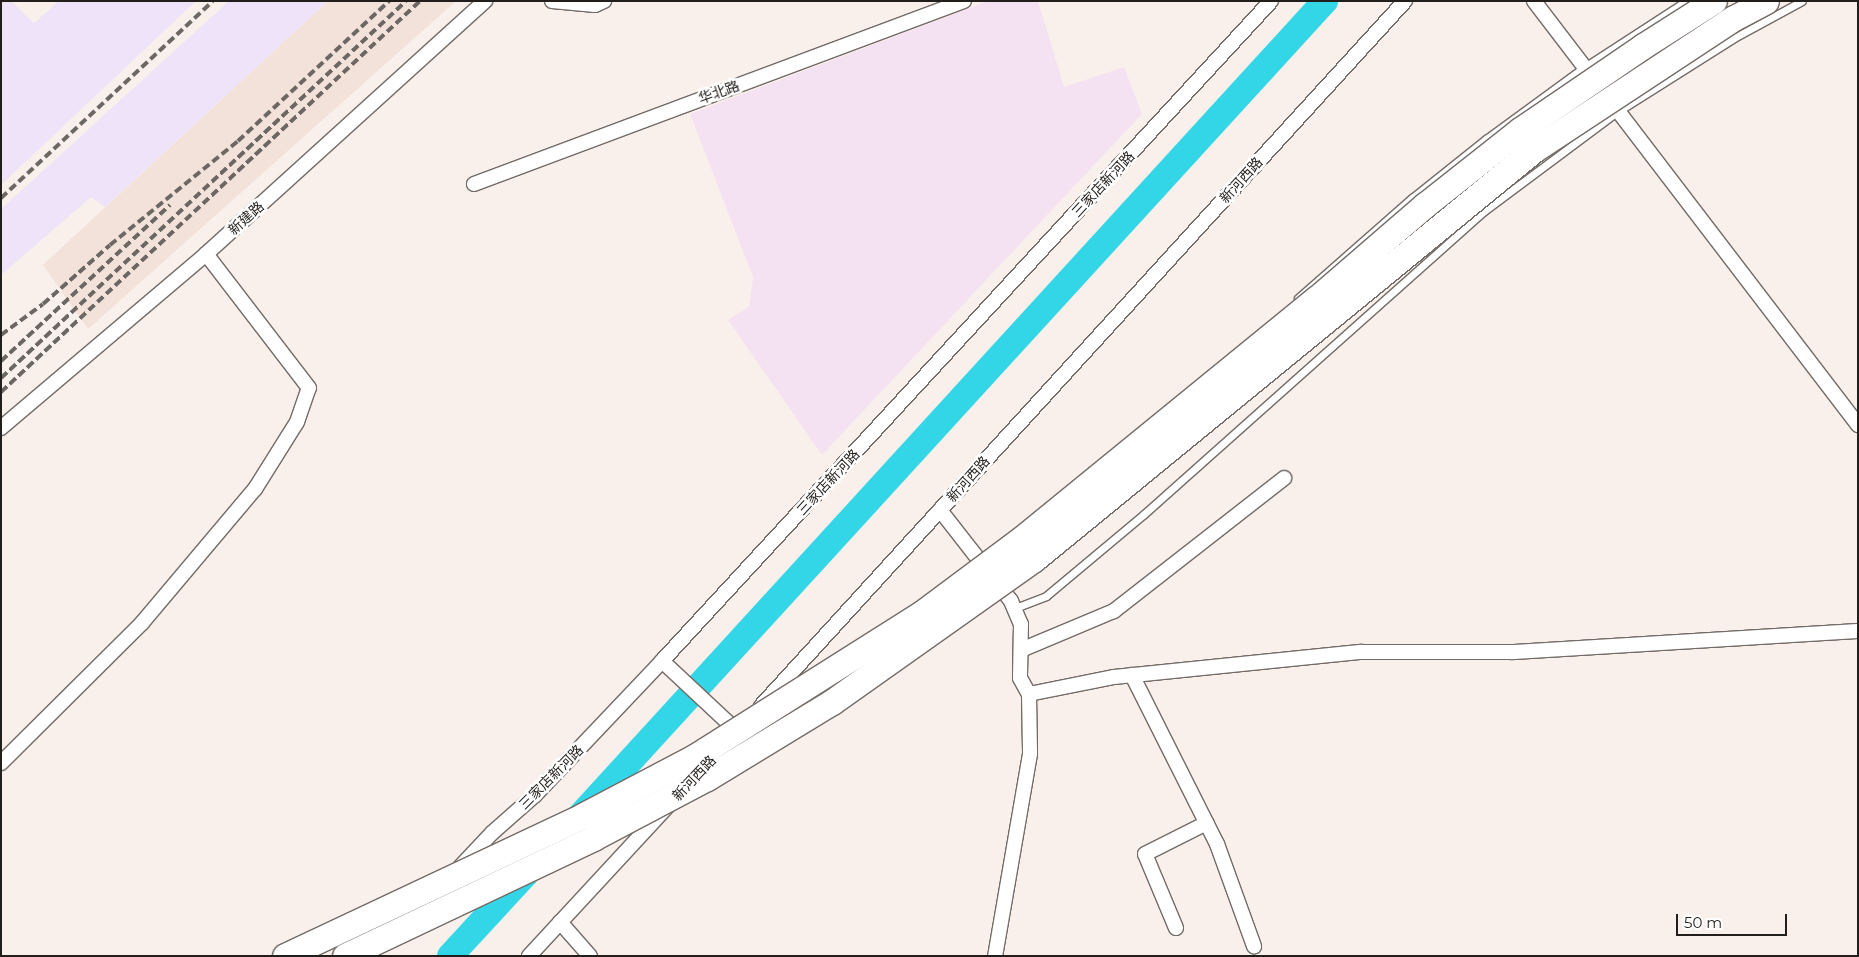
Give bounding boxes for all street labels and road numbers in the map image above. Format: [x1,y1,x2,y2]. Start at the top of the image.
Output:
street label: 华北路 [696,77,742,107]
street label: 三家店新河路 [1068,148,1138,220]
street label: 新河西路 [1216,154,1266,206]
street label: 新建路 [225,198,267,238]
street label: 三家店新河路 [793,446,863,518]
street label: 新河西路 [943,453,993,505]
street label: 三家店新河路 [515,741,587,813]
street label: 新河西路 [669,752,719,804]

